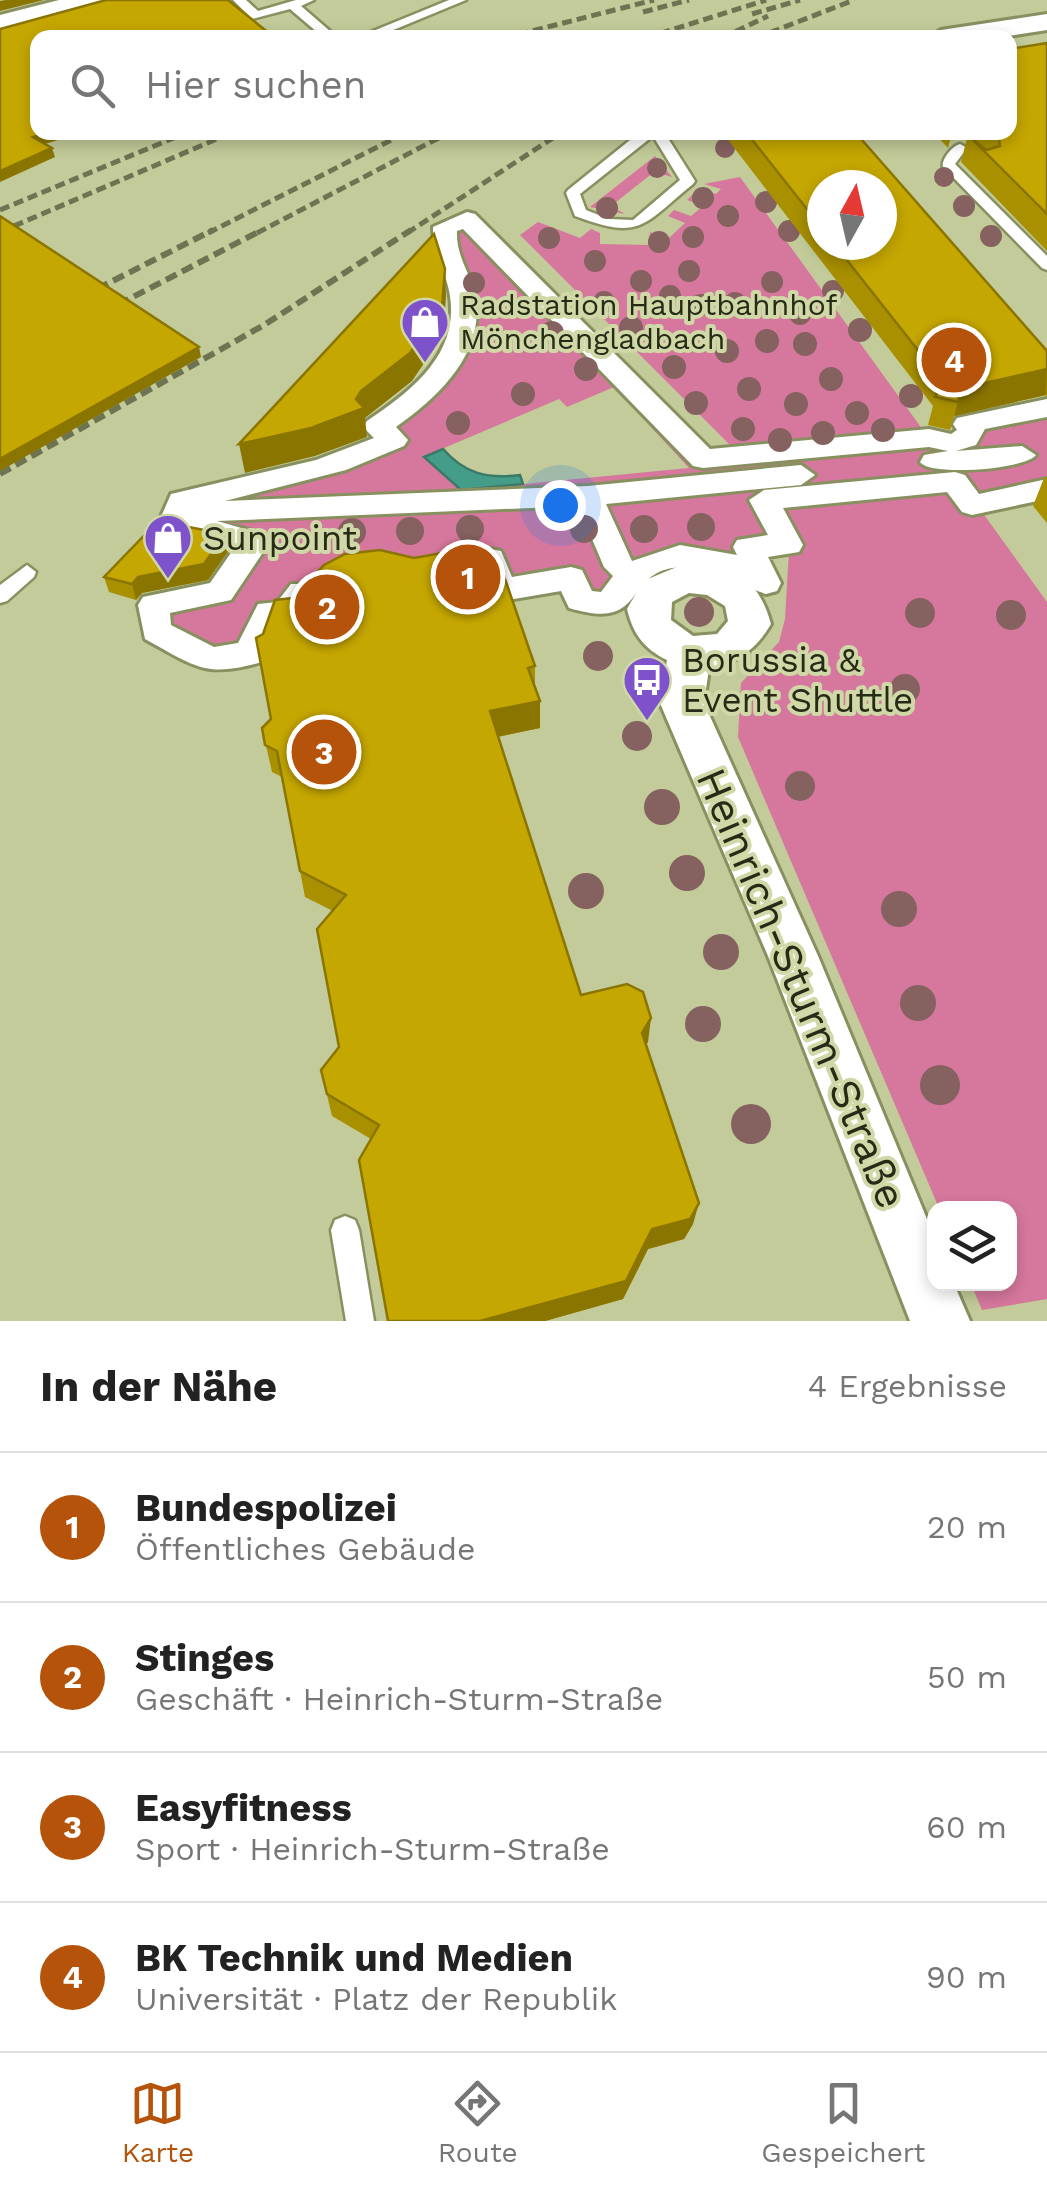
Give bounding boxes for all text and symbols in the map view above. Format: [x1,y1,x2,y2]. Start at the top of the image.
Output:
search box [30,30,1017,140]
icon: search [65,58,120,113]
text: Hier suchen [145,63,366,107]
north arrow [807,170,897,260]
place label: Radstation Hauptbahnhof Mönchengladbach [460,287,838,356]
shop icon: Radstation Hauptbahnhof Mönchengladbach [399,296,451,364]
pin: 4 [922,322,986,398]
your location [535,480,586,531]
shop icon: Sunpoint [142,512,194,580]
place label: Sunpoint [203,517,357,559]
pin: 1 [436,540,500,614]
pin: 2 [294,570,360,644]
place label: Borussia & Event Shuttle [682,639,913,721]
bus stop icon: Borussia & Event Shuttle [621,654,673,722]
pin: 3 [292,714,356,790]
street label: Heinrich-Sturm-Straße [687,761,917,1216]
map controls [927,1201,1017,1291]
button: layers [927,1201,1017,1291]
text: In der Nähe [40,1362,277,1411]
text: 4 Ergebnisse [808,1367,1007,1405]
text: Bundespolizei [135,1486,397,1530]
text: 1 [66,1508,79,1546]
text: 20 m [927,1508,1007,1546]
text: Öffentliches Gebäude [135,1530,475,1568]
text: Stinges [135,1636,274,1680]
text: 2 [63,1658,82,1696]
text: 50 m [927,1658,1007,1696]
text: Geschäft · Heinrich-Sturm-Straße [135,1680,663,1718]
text: Easyfitness [135,1786,352,1830]
text: 3 [63,1808,82,1846]
text: 60 m [926,1808,1007,1846]
text: Sport · Heinrich-Sturm-Straße [135,1830,610,1868]
text: BK Technik und Medien [135,1936,573,1980]
text: 4 [62,1958,83,1996]
text: 90 m [926,1958,1007,1996]
text: Universität · Platz der Republik [135,1980,618,2018]
tab: Karte [122,2076,194,2169]
tab: Route [438,2076,518,2169]
tab: Gespeichert [761,2076,925,2169]

